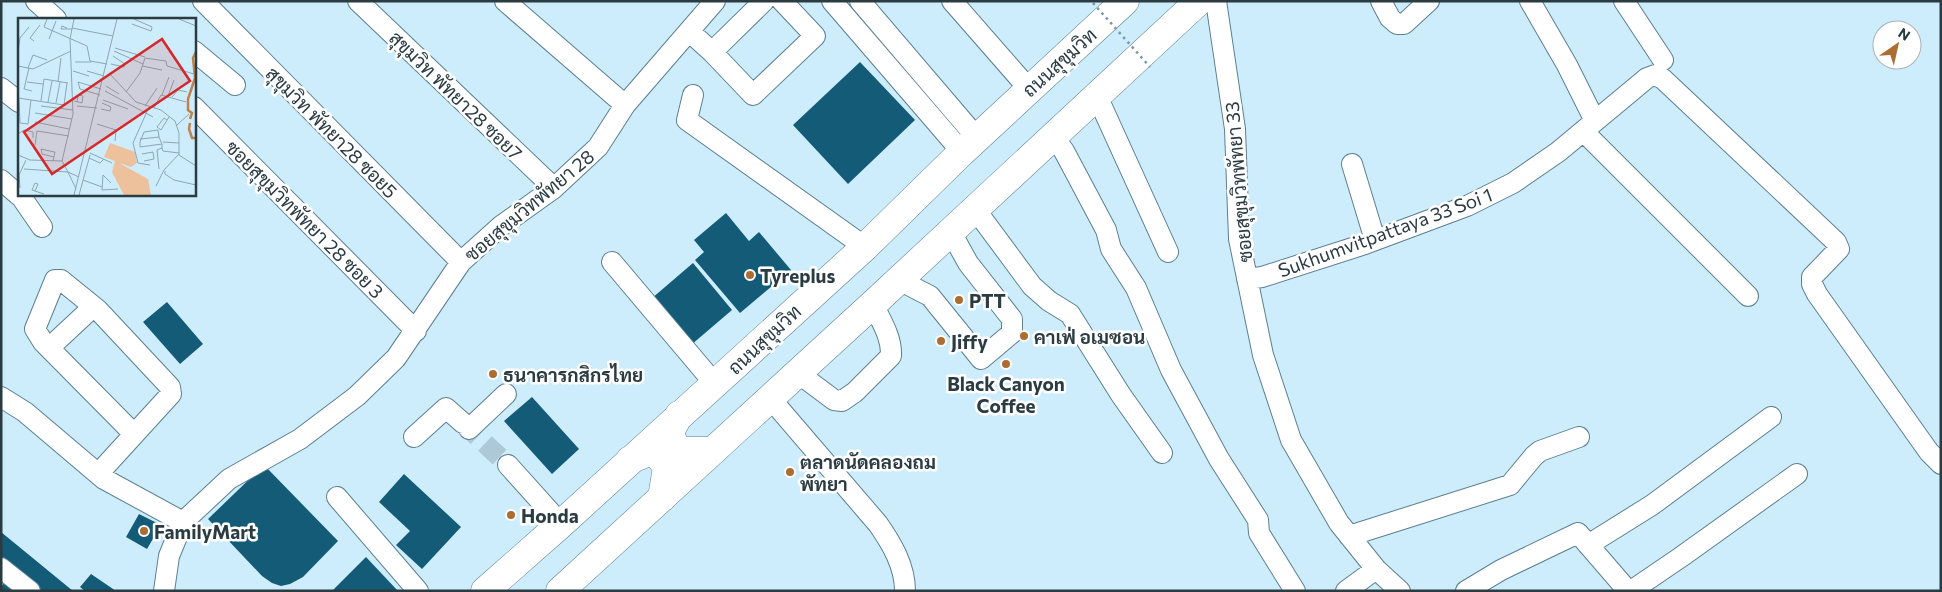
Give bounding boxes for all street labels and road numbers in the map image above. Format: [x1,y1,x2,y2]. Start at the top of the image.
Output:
street label: ถนนสุขุมวิท [1017,23,1102,103]
street label: สุขุมวิท พัทยา28 ซอย7 [384,26,527,166]
street label: สุขุมวิท พัทยา28 ซอย5 [260,62,402,204]
street label: ซอยสุขุมวิทพัทยา 33 [1220,100,1258,263]
street label: ซอยสุขุมวิทพัทยา 28 ซอย 3 [220,135,389,304]
street label: ซอยสุขุมวิทพัทยา 28 [460,144,600,267]
street label: Sukhumvitpattaya 33 Soi 1 [1275,182,1495,282]
street label: ถนนสุขุมวิท [723,299,807,380]

